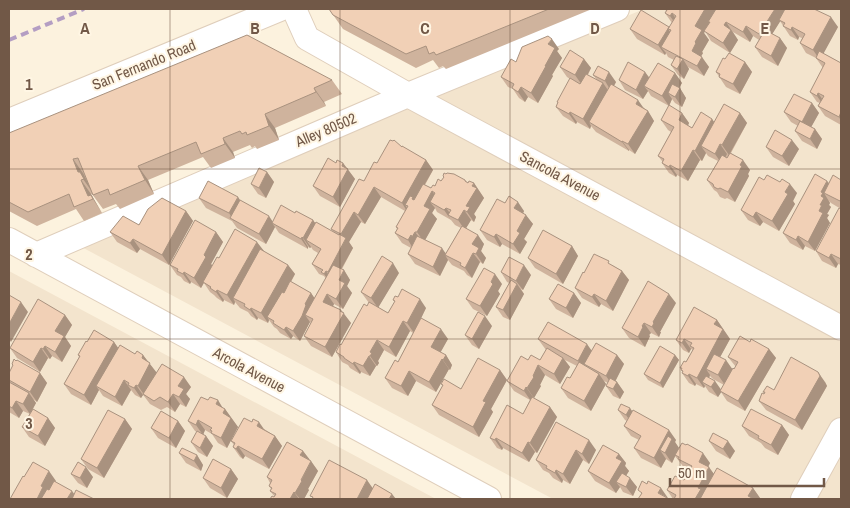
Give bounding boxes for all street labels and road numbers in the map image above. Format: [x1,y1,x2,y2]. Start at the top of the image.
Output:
street label: San Fernando Road [89,34,199,95]
street label: Alley 80502 [291,107,360,152]
street label: Sancola Avenue [516,145,604,206]
street label: Arcola Avenue [208,341,289,397]

